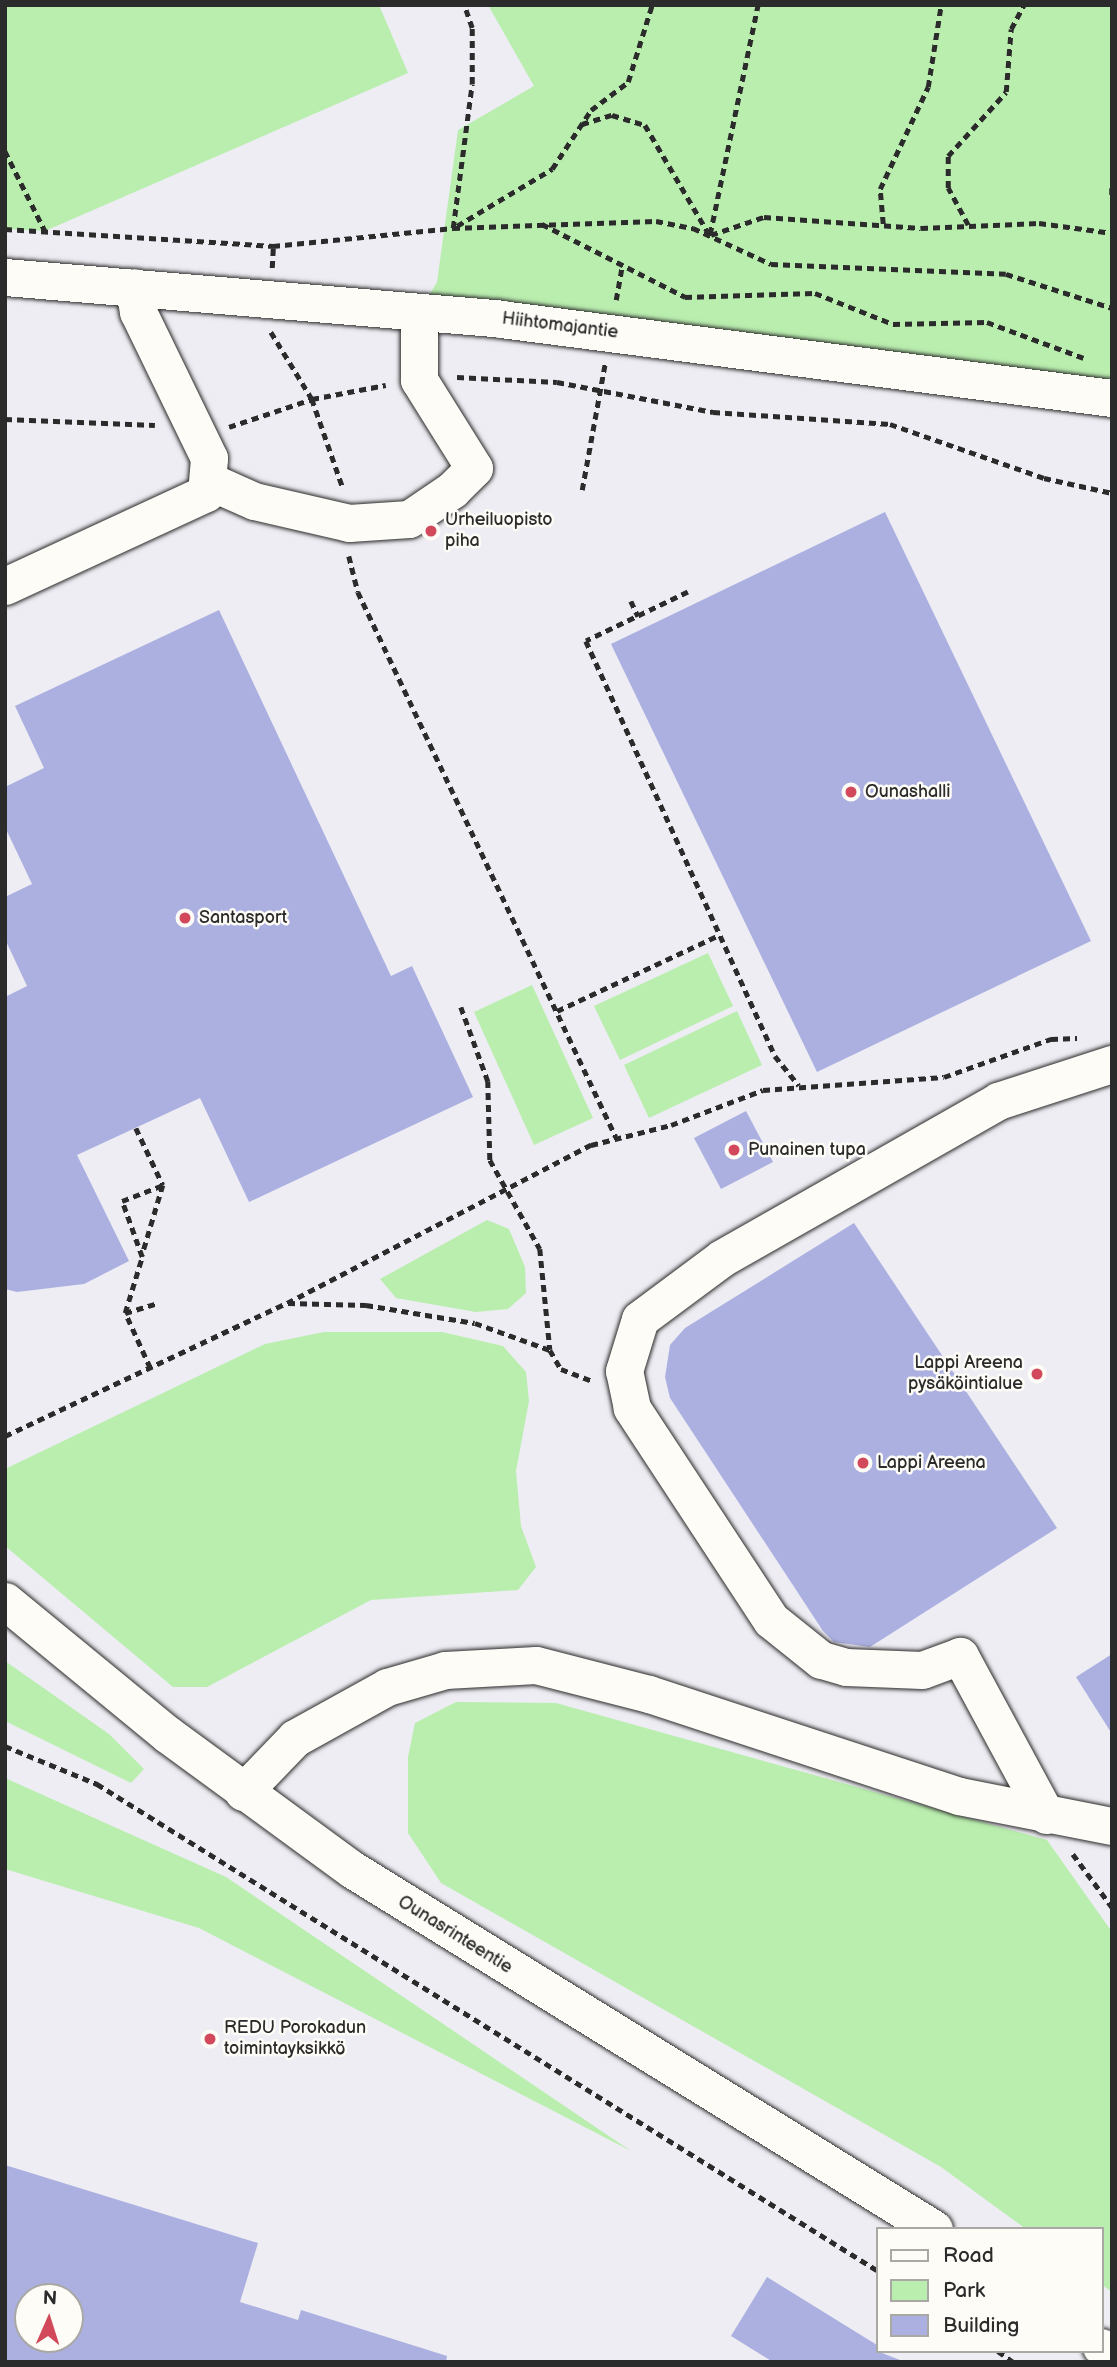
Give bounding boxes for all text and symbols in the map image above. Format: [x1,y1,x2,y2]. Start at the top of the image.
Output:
street label: Hiihtomajantie [501,308,619,344]
place label: Urheiluopisto piha [445,510,553,552]
marker: Urheiluopisto piha [423,523,439,539]
place label: Ounashalli [865,781,950,803]
marker: Ounashalli [843,784,859,800]
place label: Santasport [199,907,287,929]
marker: Santasport [177,910,193,926]
place label: Punainen tupa [748,1139,866,1161]
marker: Punainen tupa [726,1142,742,1158]
place label: Lappi Areena pysäköintialue [908,1353,1023,1396]
marker: Lappi Areena pysäköintialue [1029,1366,1045,1382]
place label: Lappi Areena [877,1452,986,1474]
marker: Lappi Areena [855,1455,871,1471]
street label: Ounasrinteentie [394,1891,516,1979]
place label: REDU Porokadun toimintayksikkö [224,2018,366,2060]
marker: REDU Porokadun toimintayksikkö [202,2031,218,2047]
legend [876,2227,1103,2353]
text: Road [943,2243,994,2268]
text: Park [943,2278,985,2303]
north arrow [14,2283,84,2353]
text: N [42,2287,58,2310]
text: Building [943,2313,1019,2338]

